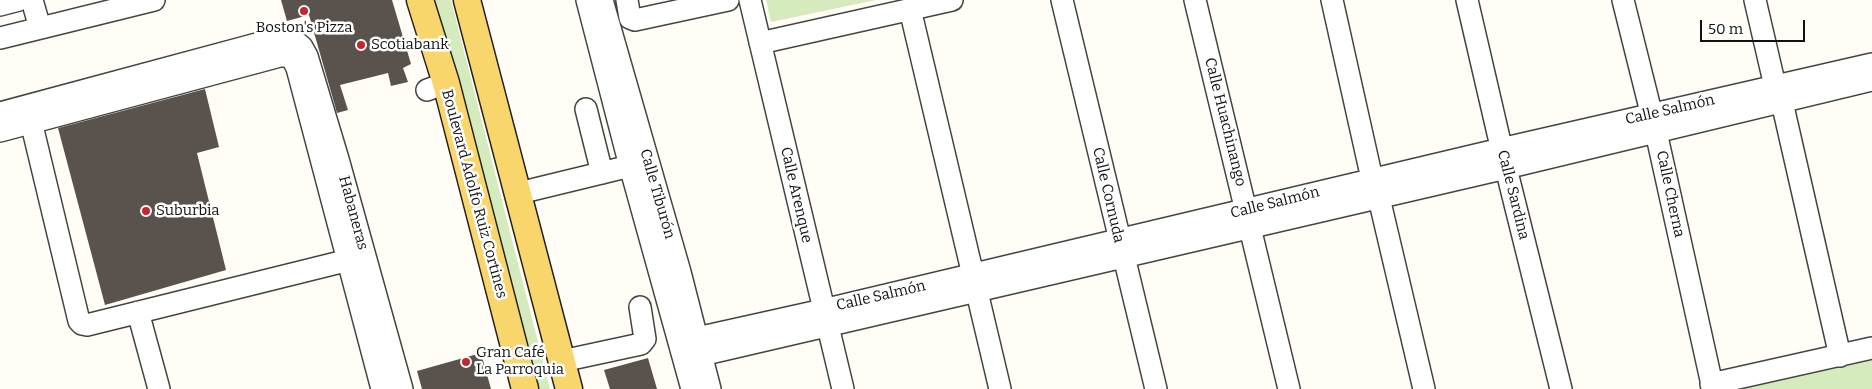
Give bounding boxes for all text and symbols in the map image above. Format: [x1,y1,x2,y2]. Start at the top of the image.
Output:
marker: Boston's Pizza [298,5,310,17]
scale bar [1702,10,1807,42]
place label: Boston's Pizza [256,19,352,37]
text: 50 m [1708,20,1743,38]
place label: Scotiabank [371,36,449,54]
marker: Scotiabank [355,39,367,51]
street label: Calle Huachinango [1200,56,1250,188]
street label: Boulevard Adolfo Ruiz Cortines [437,88,511,300]
street label: Calle Salmón [1624,91,1716,129]
street label: Calle Arenque [776,145,816,245]
street label: Calle Cornuda [1088,146,1128,244]
street label: Calle Tiburón [636,147,678,241]
street label: Calle Sardina [1493,148,1533,242]
street label: Calle Cherna [1652,149,1688,239]
street label: Habaneras [334,174,372,252]
street label: Calle Salmón [1229,183,1321,223]
place label: Suburbia [156,202,220,220]
marker: Suburbia [140,205,152,217]
street label: Calle Salmón [835,277,927,315]
place label: Gran Café La Parroquia [476,344,564,379]
marker: Gran Café La Parroquia [460,356,472,368]

